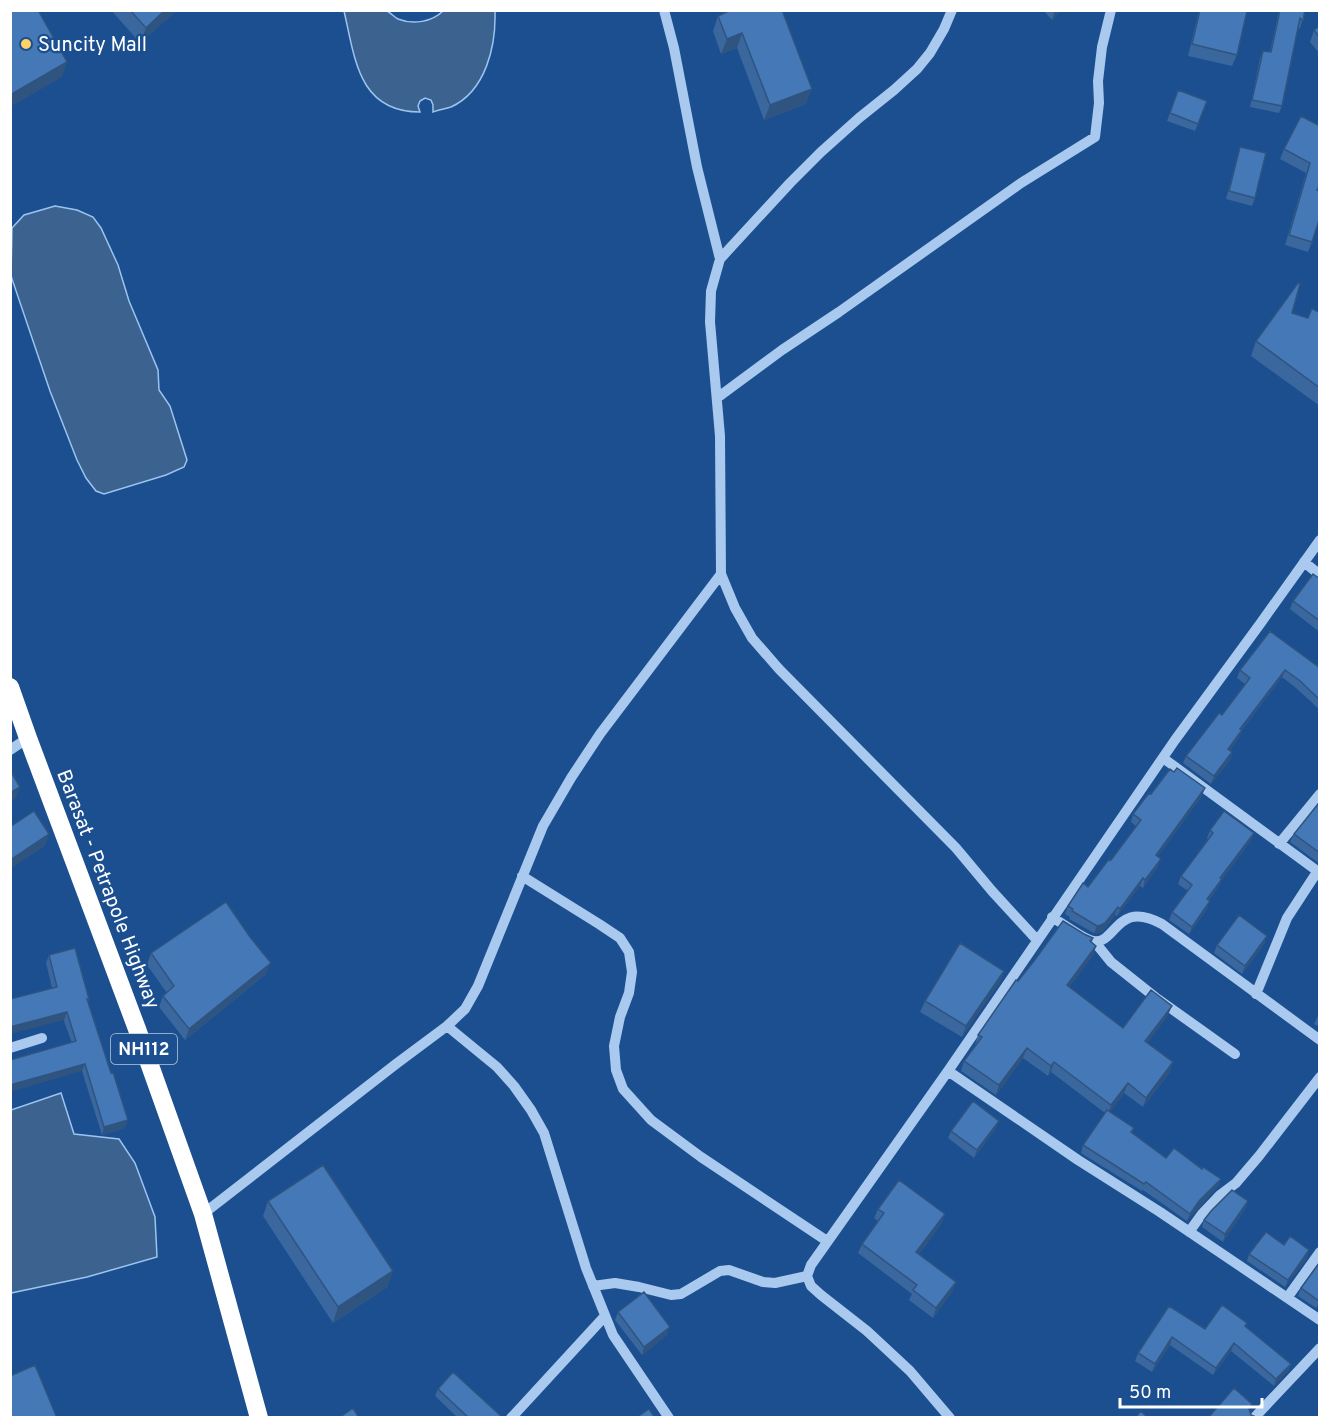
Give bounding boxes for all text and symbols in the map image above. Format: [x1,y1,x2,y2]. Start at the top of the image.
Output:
place label: Suncity Mall [38,33,147,59]
marker: Suncity Mall [19,37,33,51]
street label: Barasat - Petrapole Highway [49,766,165,1013]
road number: NH112 [111,1034,177,1064]
scale bar [1120,1371,1262,1409]
text: 50 m [1129,1382,1171,1405]

